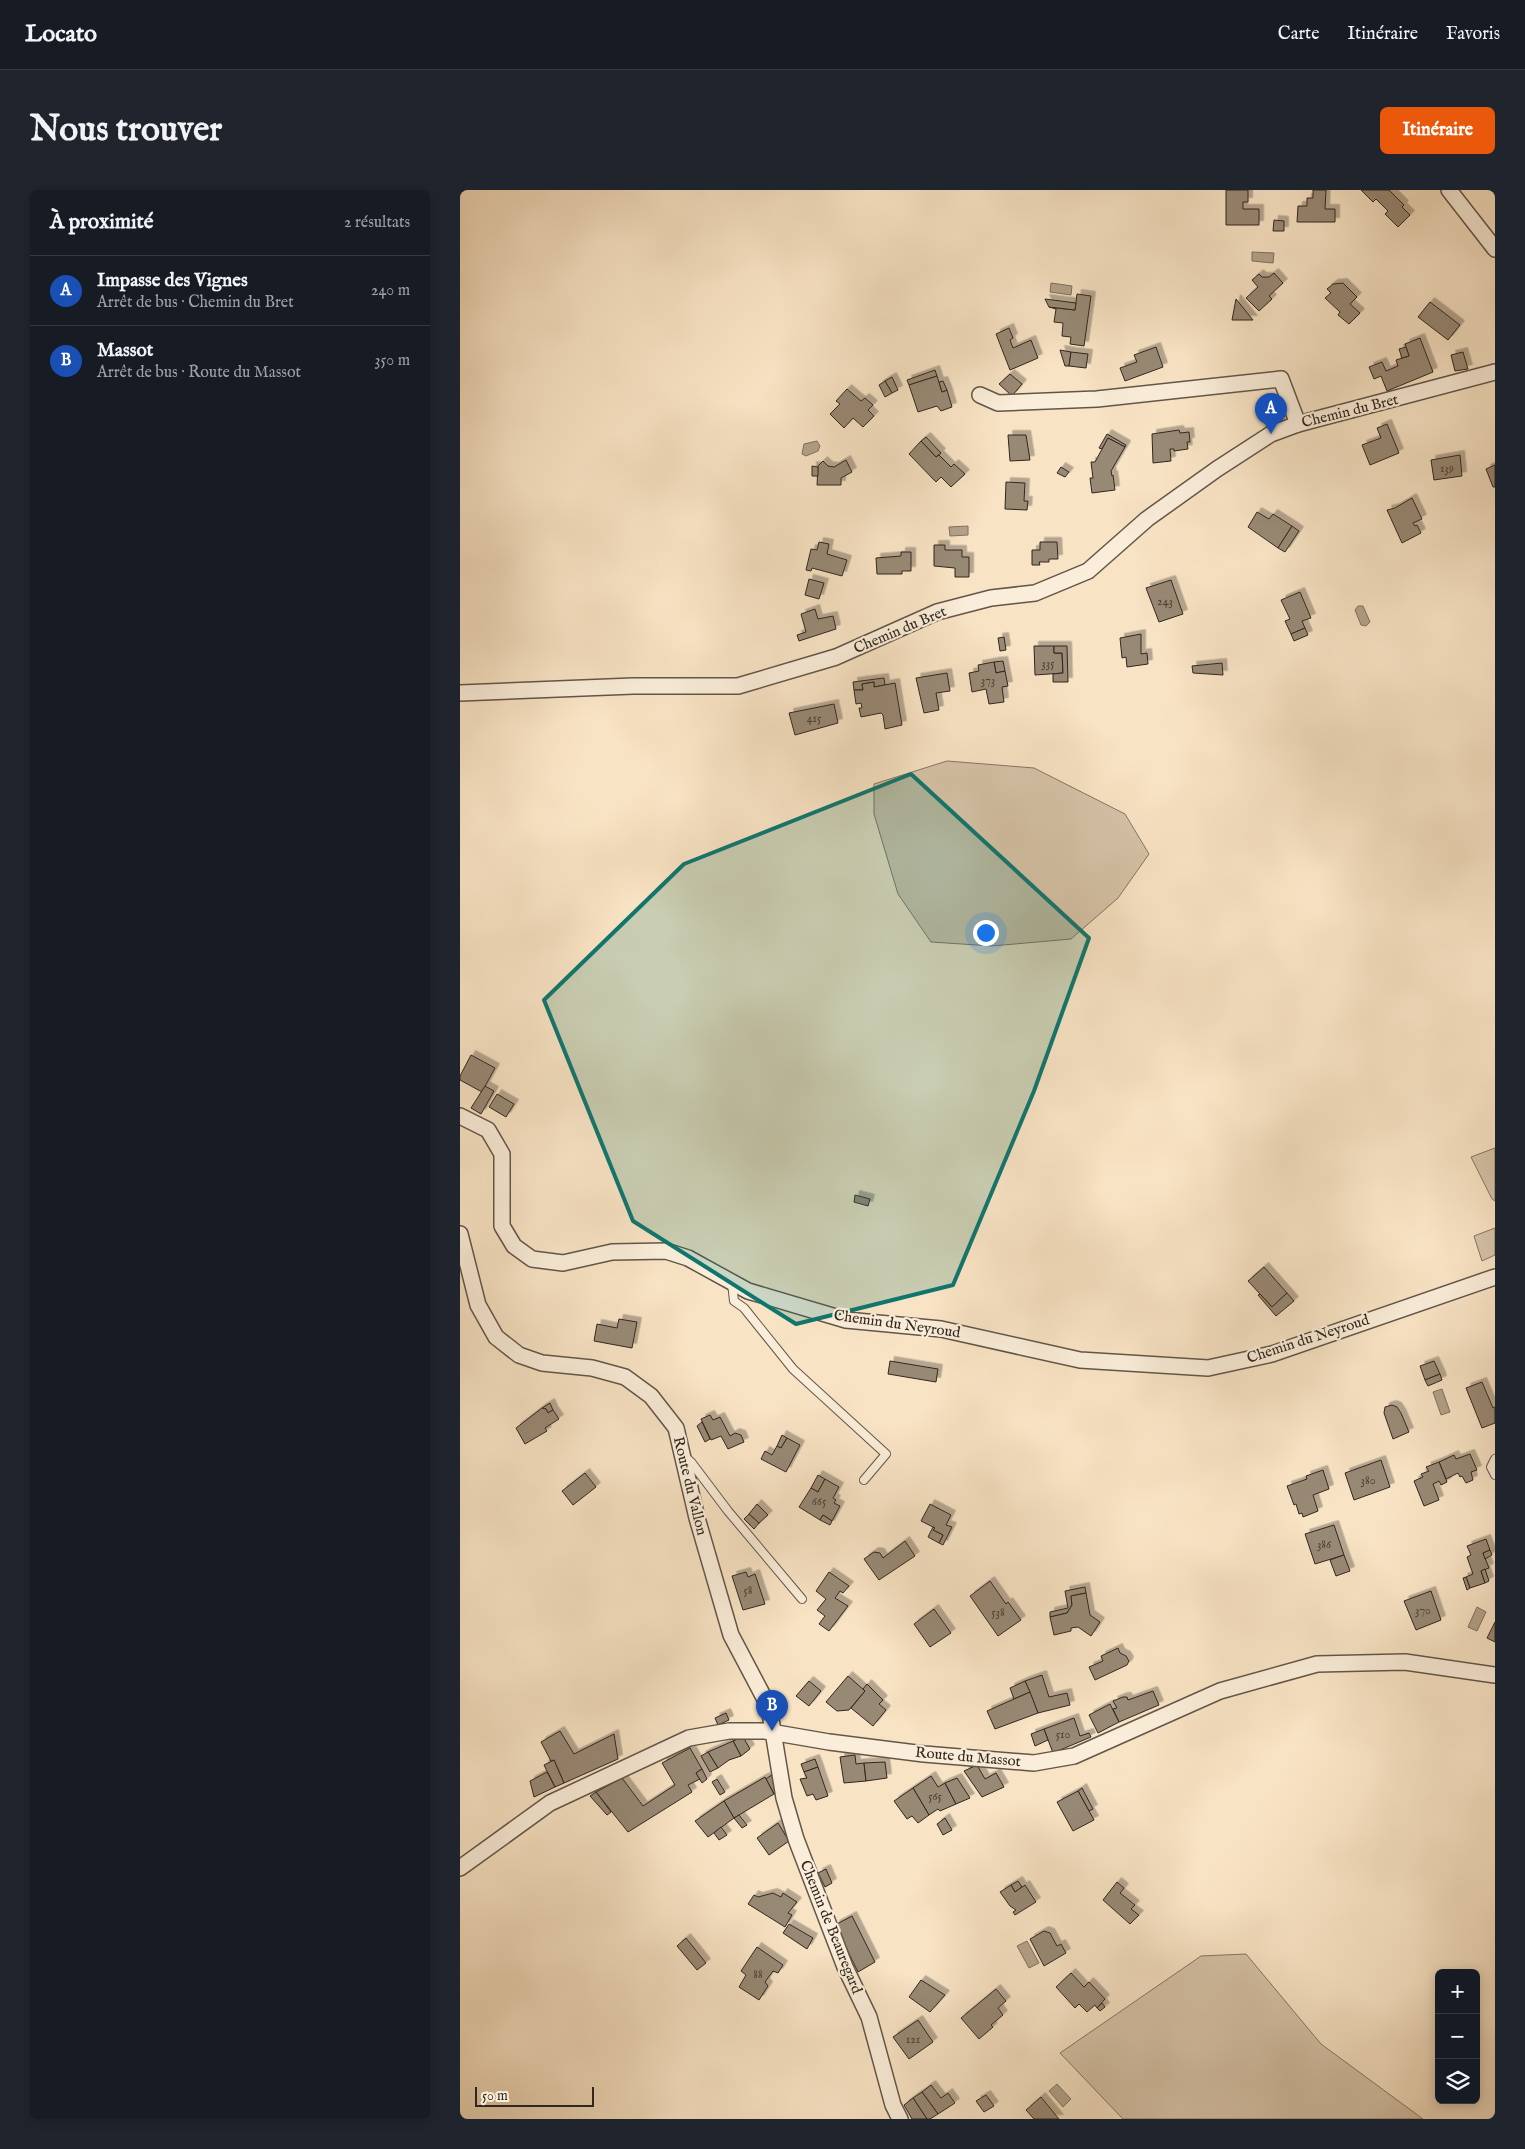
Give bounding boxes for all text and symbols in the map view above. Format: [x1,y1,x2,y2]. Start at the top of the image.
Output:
text: Locato [25,19,97,50]
text: Carte [1278,23,1320,46]
text: Itinéraire [1348,23,1418,46]
text: Favoris [1446,23,1500,46]
button: Itinéraire [1380,107,1495,154]
text: Nous trouver [30,108,222,153]
text: À proximité [50,209,153,236]
text: 2 résultats [344,213,410,233]
text: Impasse des Vignes [97,269,248,293]
text: A [61,281,71,301]
text: 240 m [371,281,410,301]
text: Arrêt de bus · Chemin du Bret [97,293,294,313]
text: Massot [97,339,153,363]
text: B [61,351,71,371]
text: 350 m [375,351,410,371]
text: Arrêt de bus · Route du Massot [97,363,301,383]
street label: Chemin du Bret [1300,390,1400,432]
pin: A [1255,393,1287,434]
house number: 139 [1440,461,1454,476]
house number: 243 [1157,594,1173,609]
street label: Chemin du Bret [851,602,949,658]
house number: 335 [1041,656,1055,671]
house number: 373 [981,673,995,688]
house number: 415 [807,711,822,726]
your location [973,920,999,946]
street label: Chemin du Neyroud [832,1306,963,1342]
street label: Chemin du Neyroud [1244,1310,1373,1368]
street label: Route du Vallon [669,1435,711,1537]
house number: 380 [1360,1473,1376,1488]
house number: 665 [812,1494,827,1509]
house number: 386 [1317,1537,1332,1552]
house number: 58 [743,1583,753,1598]
house number: 370 [1415,1603,1431,1618]
house number: 538 [991,1605,1005,1620]
pin: B [756,1690,788,1731]
house number: 510 [1056,1727,1070,1742]
street label: Route du Massot [914,1743,1022,1771]
house number: 565 [928,1789,943,1804]
street label: Chemin de Beauregard [796,1858,867,1997]
house number: 88 [753,1967,763,1982]
map controls [1435,1969,1480,2104]
button: + [1435,1969,1480,2014]
button: − [1435,2014,1480,2059]
house number: 121 [906,2032,920,2047]
button: layers [1435,2059,1480,2104]
scale bar [475,2084,594,2107]
text: 50 m [482,2087,508,2105]

